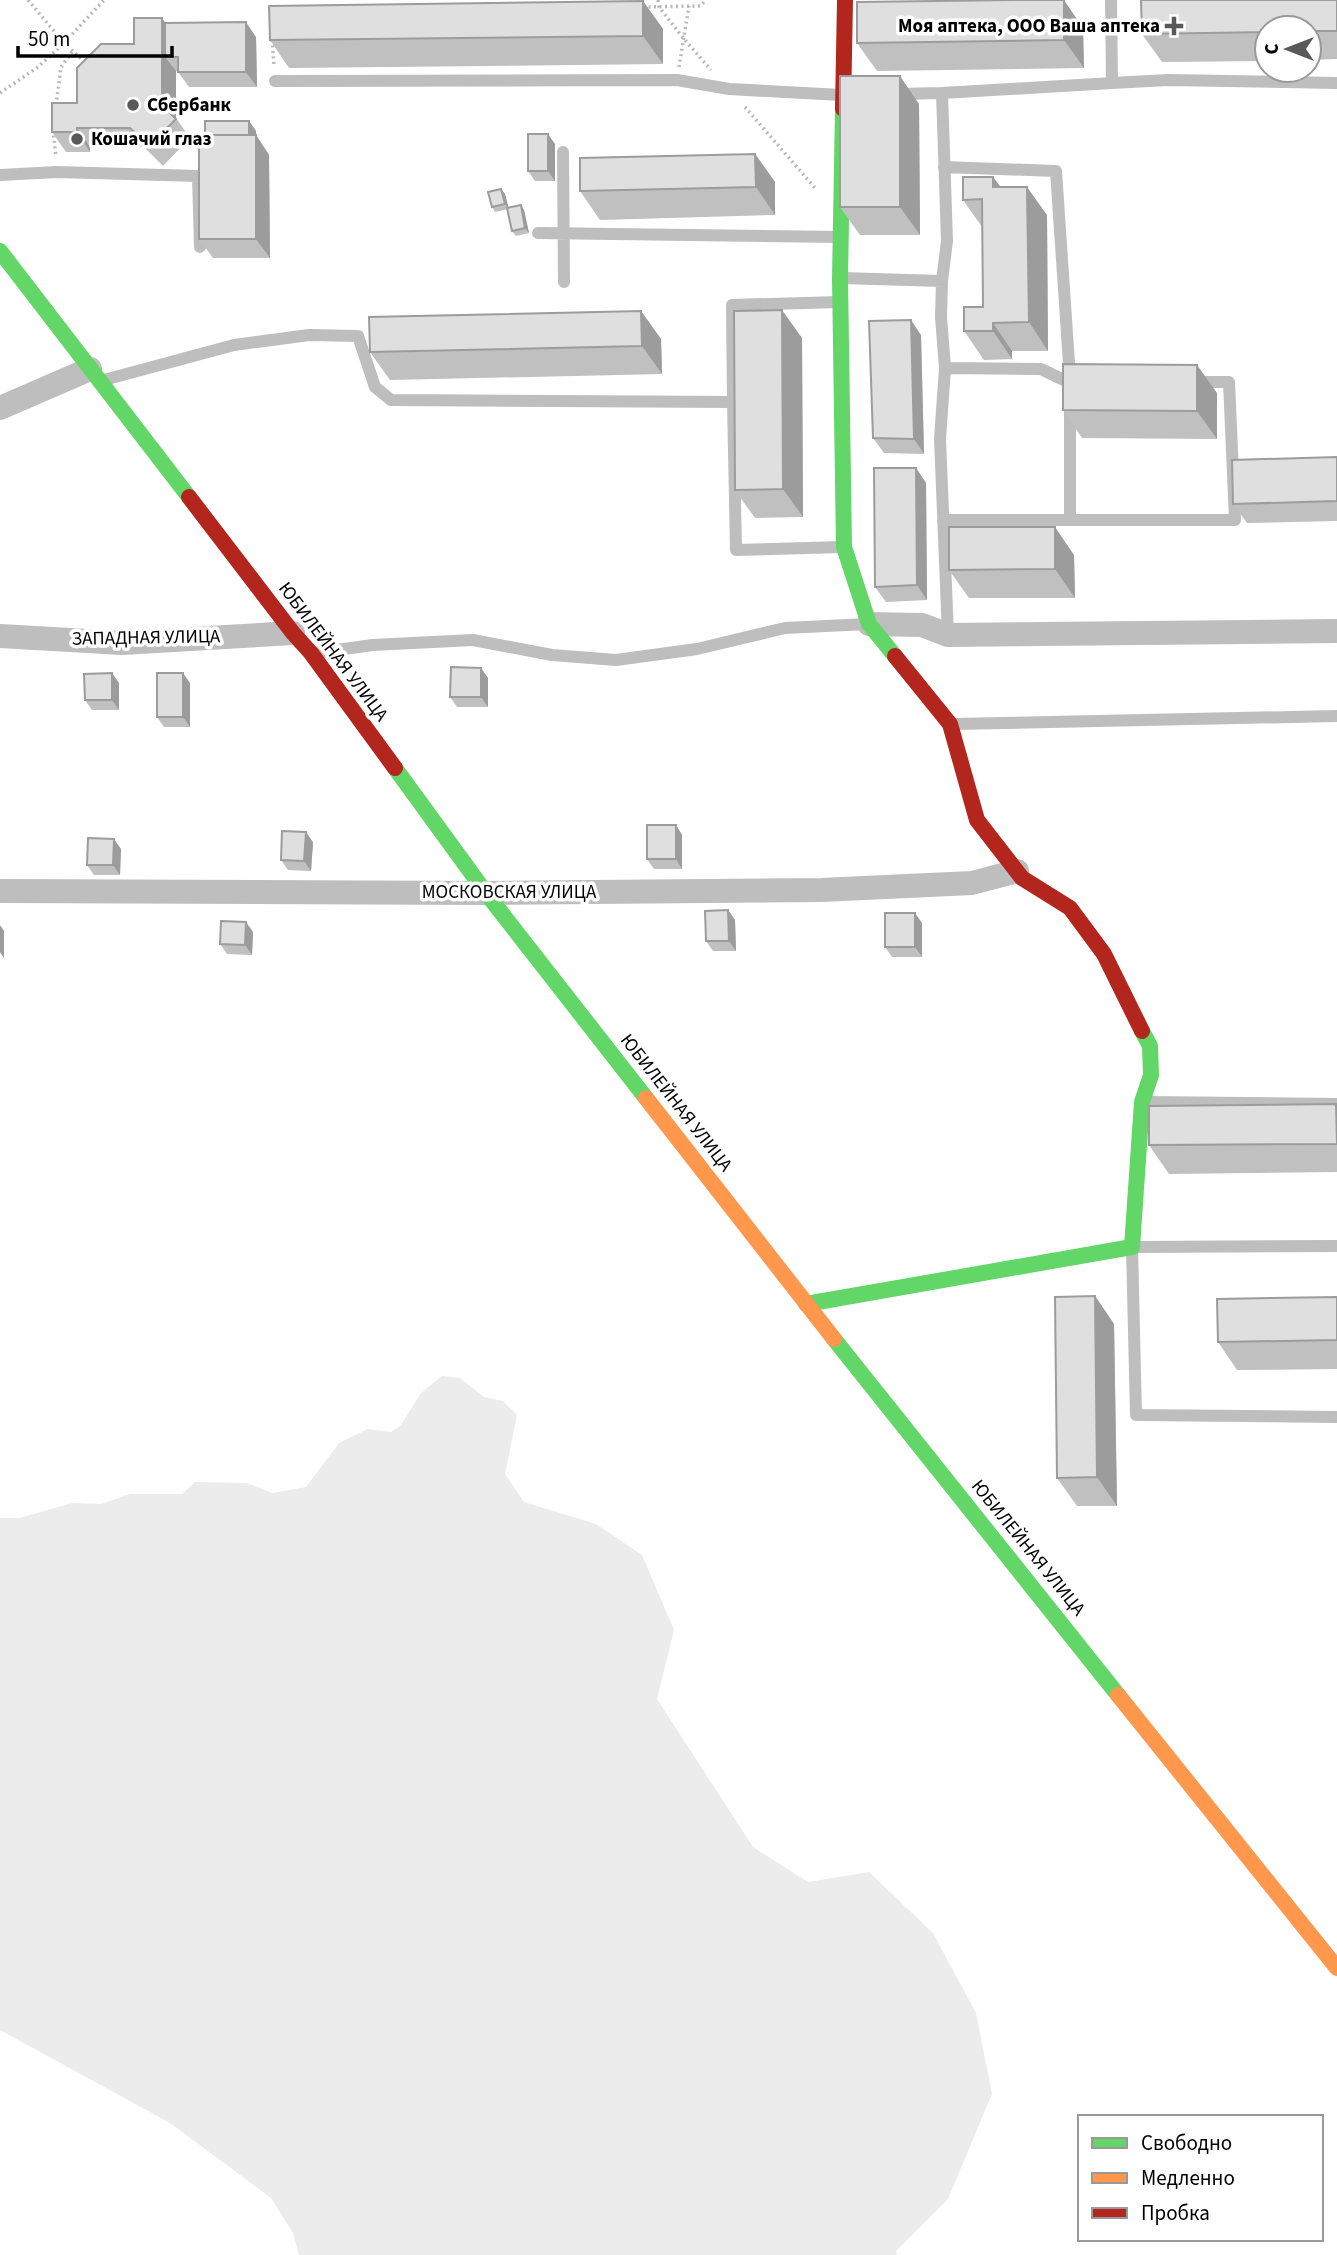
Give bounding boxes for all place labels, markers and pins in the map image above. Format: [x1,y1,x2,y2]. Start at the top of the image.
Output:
place label: Моя аптека, ООО Ваша аптека [898,13,1160,40]
marker: Моя аптека, ООО Ваша аптека [1166,18,1182,34]
place label: Сбербанк [147,92,232,119]
marker: Сбербанк [125,97,141,113]
place label: Кошачий глаз [91,126,212,153]
marker: Кошачий глаз [69,131,85,147]

